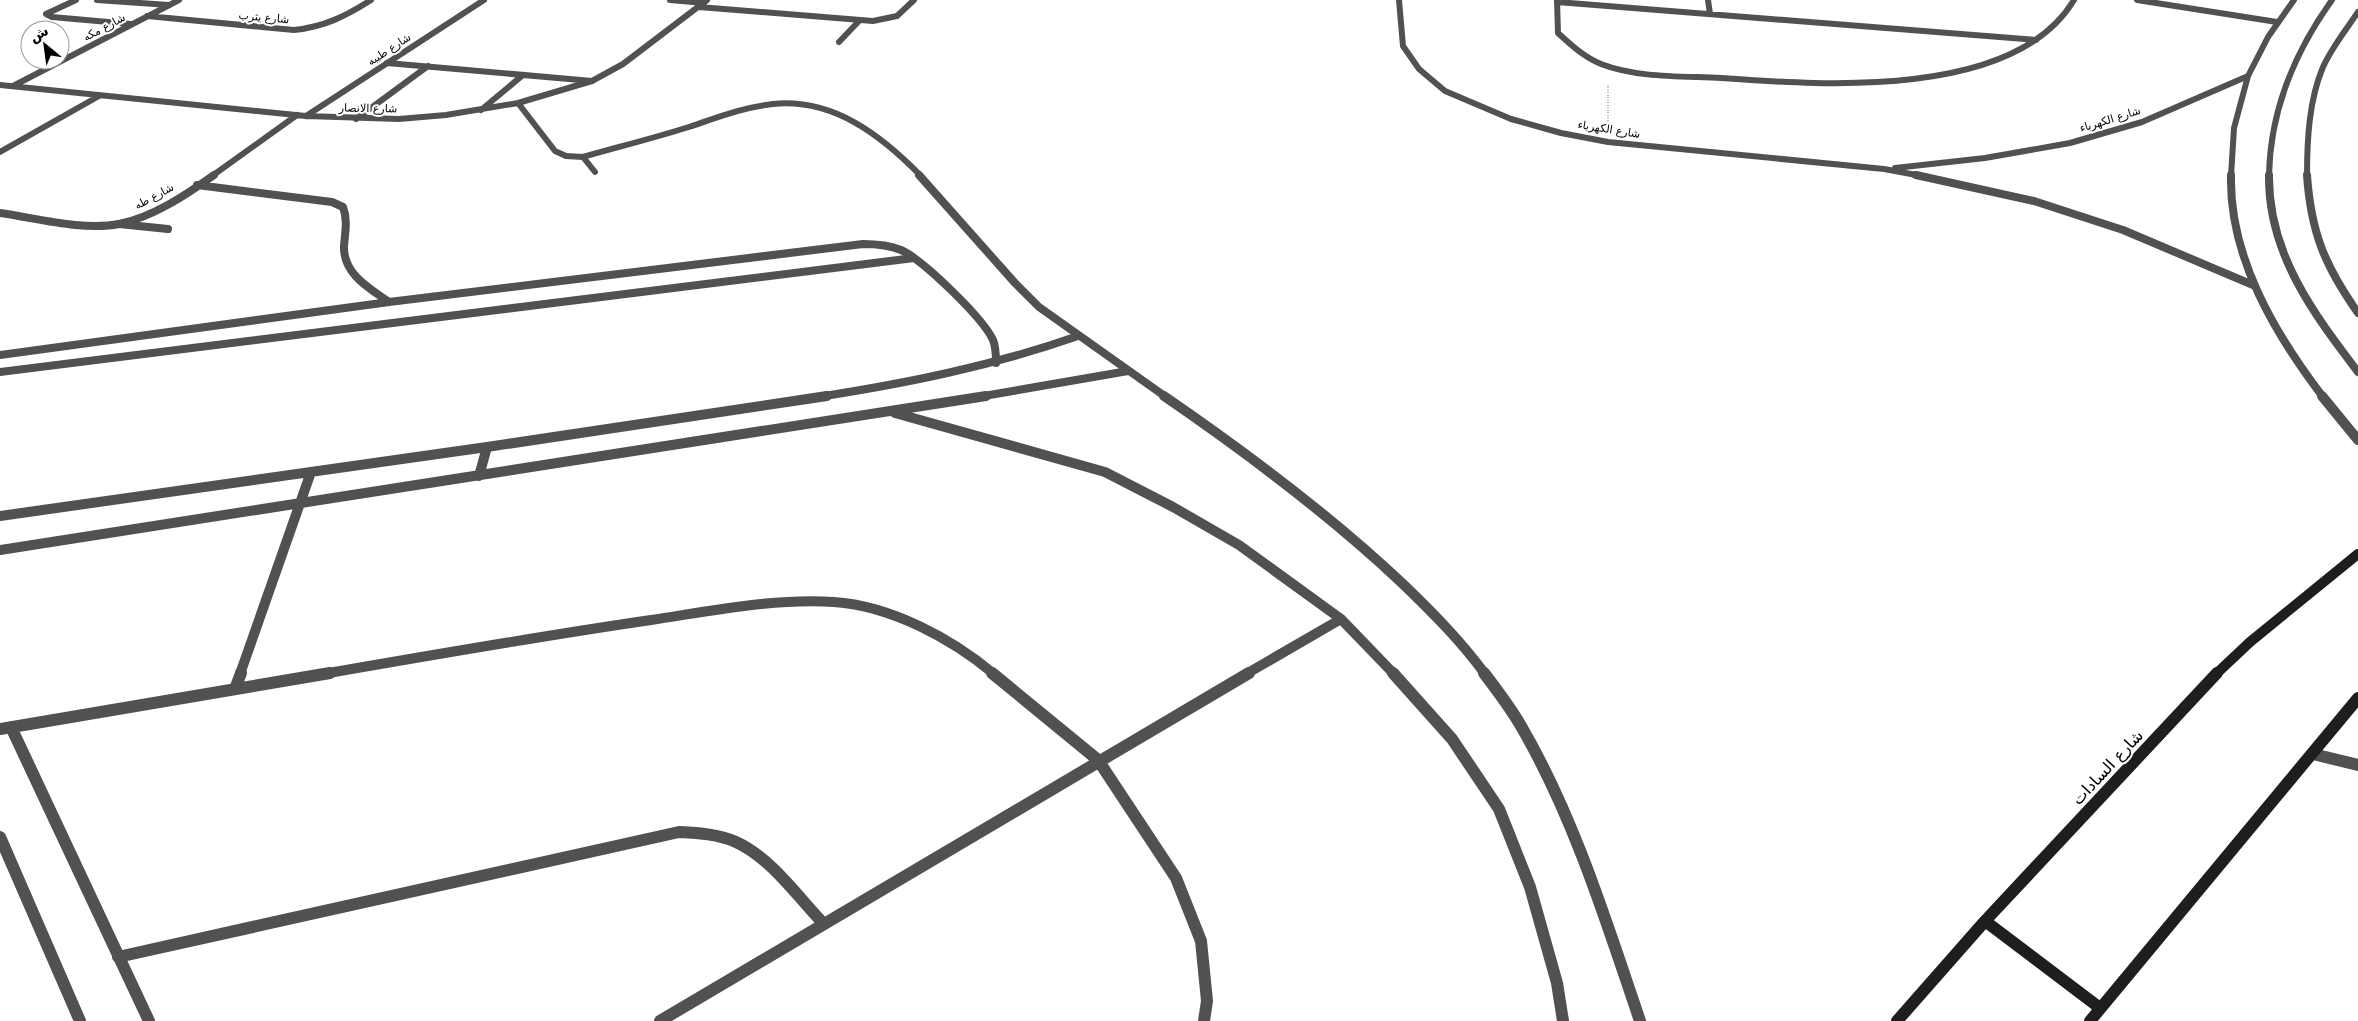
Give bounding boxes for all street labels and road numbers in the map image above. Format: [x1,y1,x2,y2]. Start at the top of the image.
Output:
street label: شارع يثرب [238,9,290,26]
street label: شارع مكه [81,11,128,44]
street label: شارع طيبه [365,31,413,68]
street label: شارع الانصار [338,101,397,116]
street label: شارع الكهرباء [2078,104,2142,135]
street label: شارع الكهرباء [1577,118,1641,141]
street label: شارع طه [132,181,176,212]
street label: شارع السادات [2068,726,2148,810]

